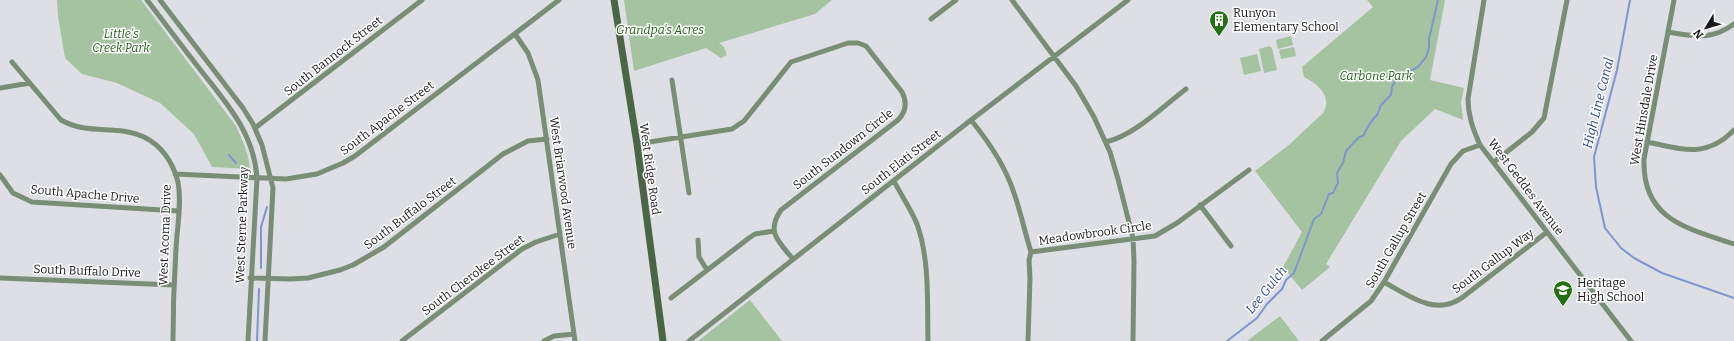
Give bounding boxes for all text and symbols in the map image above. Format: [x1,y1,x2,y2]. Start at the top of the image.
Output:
place label: Runyon Elementary School [1233,6,1339,34]
north arrow [1686,8,1726,48]
building icon: Runyon Elementary School [1208,9,1230,37]
street label: South Bannock Street [281,13,385,99]
park label: Grandpa's Acres [616,23,704,37]
text: N [1690,26,1706,41]
park label: Little's Creek Park [92,27,150,55]
street label: West Hinsdale Drive [1627,53,1661,167]
water label: High Line Canal [1579,56,1617,150]
park label: Carbone Park [1339,69,1413,83]
street label: South Apache Street [337,78,437,158]
street label: South Sundown Circle [790,106,896,192]
street label: West Briarwood Avenue [547,116,579,250]
street label: West Ridge Road [637,122,663,216]
street label: South Elati Street [858,126,944,197]
street label: West Geddes Avenue [1485,136,1567,238]
street label: West Sterne Parkway [233,166,251,284]
street label: South Buffalo Street [361,173,459,252]
street label: South Apache Drive [30,182,140,206]
street label: West Acoma Drive [156,184,174,286]
street label: South Gallup Street [1363,189,1430,290]
street label: Meadowbrook Circle [1038,218,1152,248]
street label: South Gallup Way [1449,225,1537,296]
street label: South Cherokee Street [419,232,527,318]
street label: South Buffalo Drive [33,262,141,280]
water label: Lee Gulch [1242,263,1290,317]
place label: Heritage High School [1577,276,1645,304]
school or university icon: Heritage High School [1552,279,1574,307]

